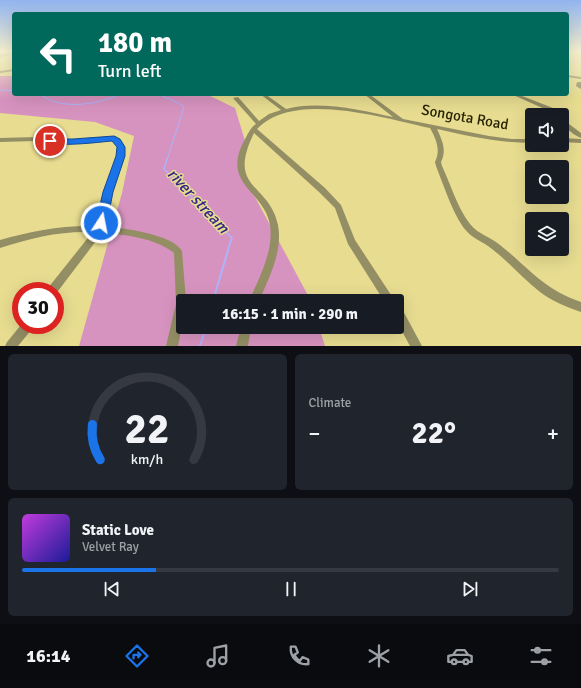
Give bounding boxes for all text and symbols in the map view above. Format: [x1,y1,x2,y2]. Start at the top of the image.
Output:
text: 180 m [98,26,172,60]
icon: left [32,28,84,80]
text: Turn left [98,60,161,82]
street label: Songota Road [420,100,510,134]
map controls [525,108,569,256]
button: sound [525,108,569,152]
pin [33,124,67,158]
icon: arrive [39,130,61,152]
button: search [525,160,569,204]
water label: river stream [163,164,234,239]
position arrow [80,202,122,244]
button: layers [525,212,569,256]
speed limit sign: 30 [12,282,64,334]
text: 16:15 · 1 min · 290 m [222,305,358,323]
text: Climate [309,395,351,411]
text: 22 [125,404,170,455]
text: 22° [412,415,456,452]
text: − [309,420,320,447]
text: + [547,420,559,447]
text: km/h [131,451,163,468]
text: Static Love [82,521,154,539]
text: Velvet Ray [82,539,139,555]
icon: previous [101,578,123,600]
icon: pause [280,578,302,600]
icon: next [459,578,481,600]
icon: directions [123,642,151,670]
icon: music [204,642,232,670]
icon: phone [285,642,313,670]
icon: climate [365,642,393,670]
icon: car [446,642,474,670]
icon: filters [527,642,555,670]
text: 16:14 [26,645,71,667]

